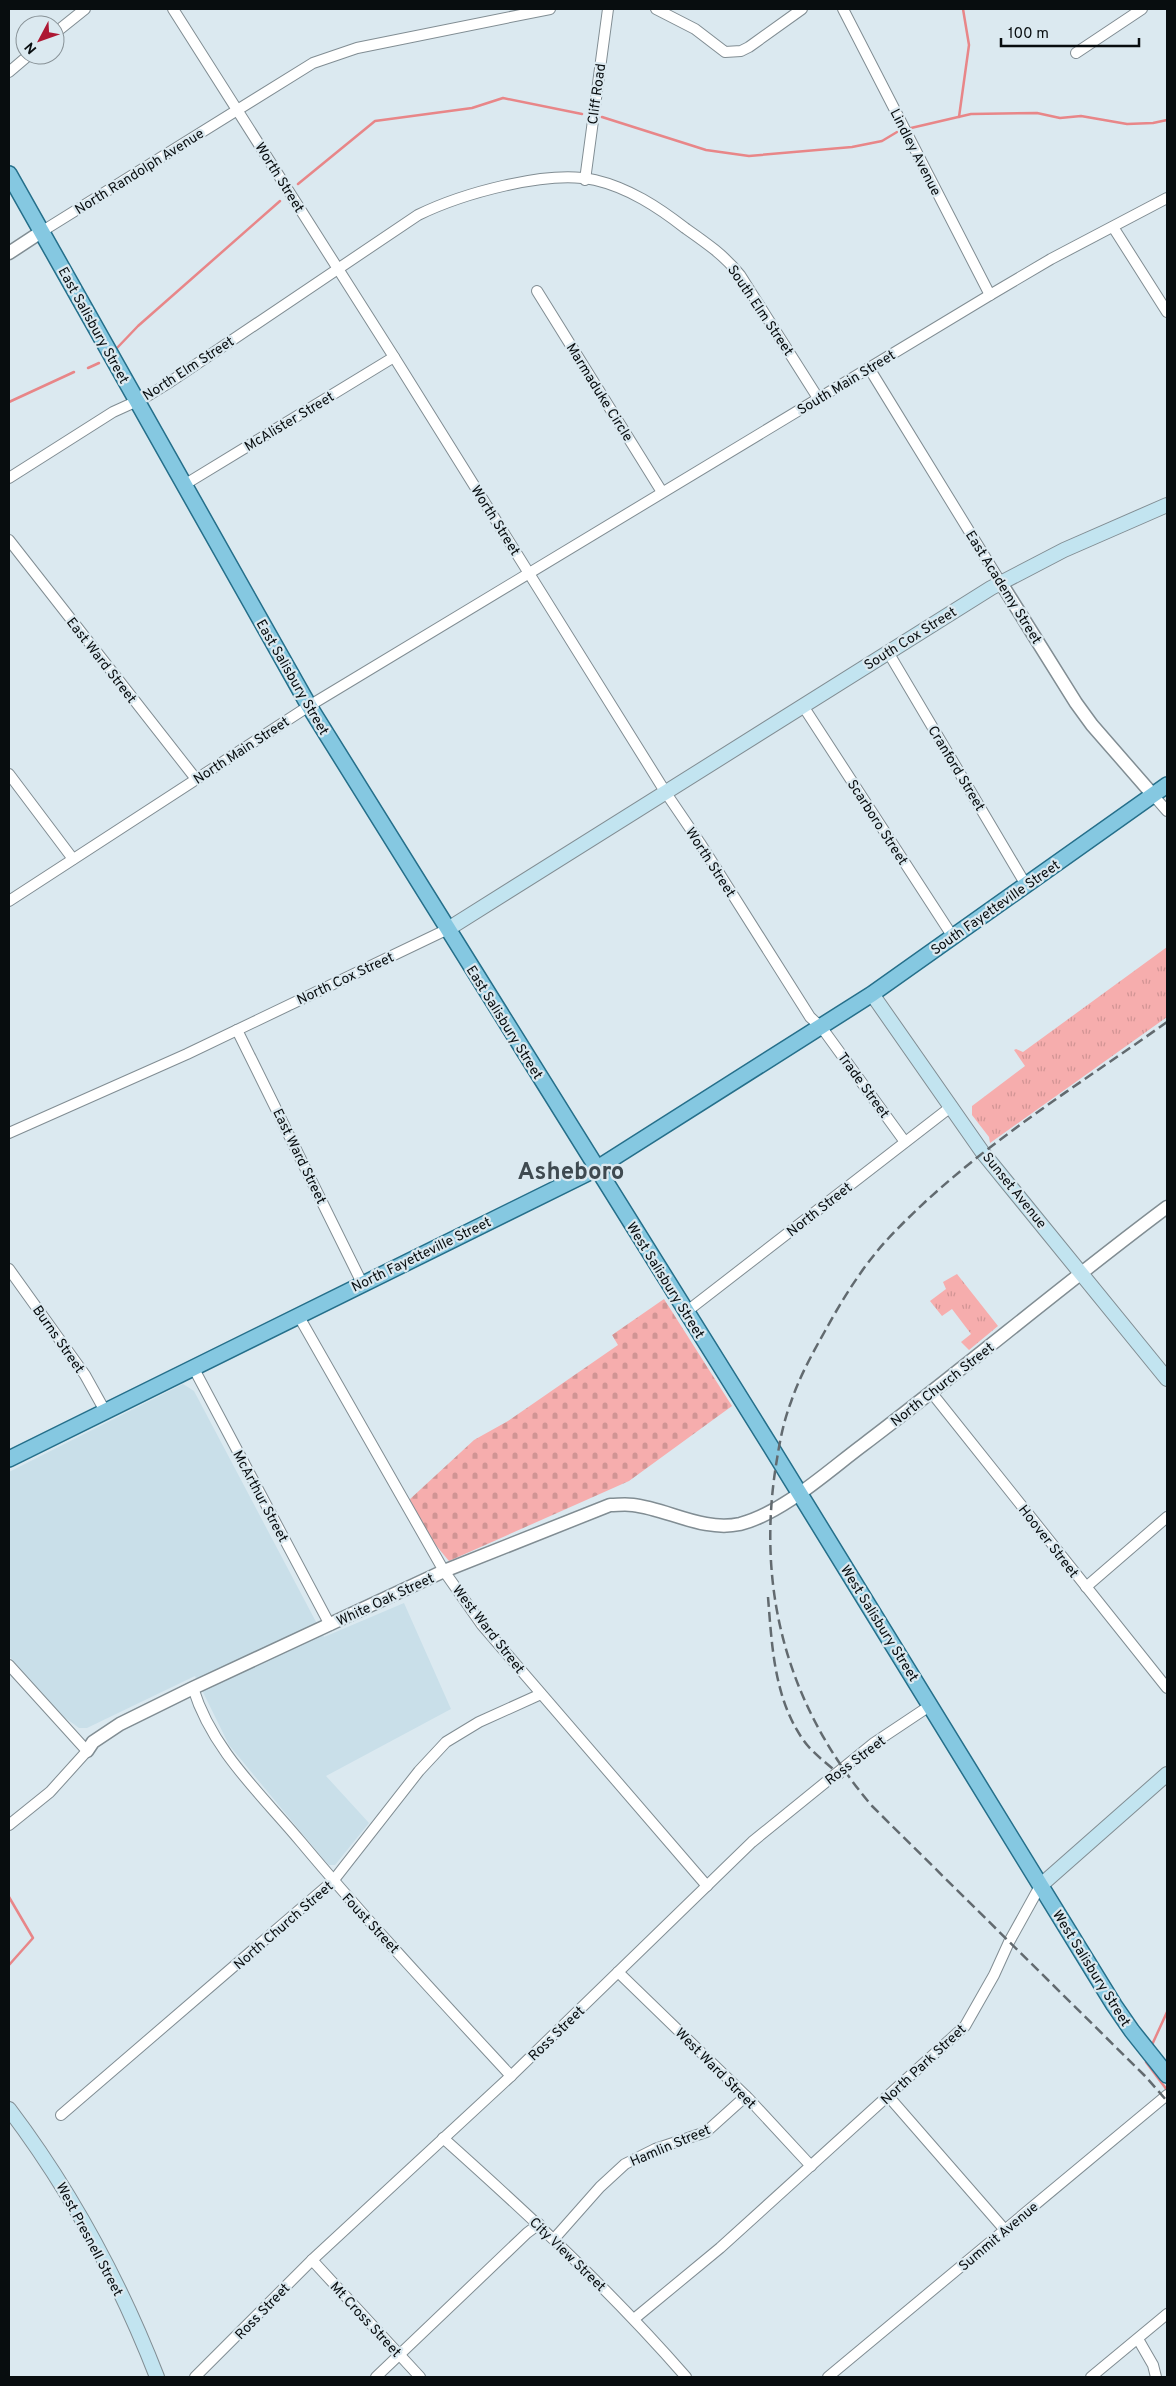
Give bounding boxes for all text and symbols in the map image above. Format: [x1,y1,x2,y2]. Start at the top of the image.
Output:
north arrow [15,15,65,65]
scale bar [1001,15,1138,47]
text: 100 m [1008,25,1049,44]
text: N [22,38,41,57]
street label: Cliff Road [585,63,610,126]
street label: Lindley Avenue [885,106,944,199]
street label: North Randolph Avenue [72,126,207,219]
street label: Worth Street [250,140,307,216]
street label: South Elm Street [723,262,796,359]
street label: East Salisbury Street [54,264,132,387]
street label: North Elm Street [140,333,238,405]
street label: Marmaduke Circle [562,340,636,445]
street label: South Main Street [795,347,899,419]
street label: McAlister Street [242,389,338,456]
street label: Worth Street [466,483,523,559]
street label: East Academy Street [961,528,1045,648]
street label: South Cox Street [861,604,960,674]
street label: East Ward Street [62,615,140,707]
street label: East Salisbury Street [252,617,332,739]
street label: North Main Street [191,714,293,789]
street label: Cranford Street [924,723,988,815]
street label: Scarboro Street [843,777,911,869]
street label: Worth Street [681,825,739,901]
street label: South Fayetteville Street [928,857,1064,959]
street label: North Cox Street [294,949,397,1009]
street label: East Salisbury Street [462,963,546,1083]
street label: Trade Street [833,1050,892,1122]
street label: East Ward Street [268,1106,329,1207]
street label: Sunset Avenue [978,1149,1050,1232]
district label: Asheboro [518,1158,624,1188]
street label: North Street [784,1179,856,1241]
street label: North Fayetteville Street [349,1214,494,1297]
street label: West Salisbury Street [622,1219,707,1342]
street label: Burns Street [28,1303,87,1377]
street label: North Church Street [888,1340,998,1431]
street label: McArthur Street [228,1448,291,1546]
street label: Hoover Street [1014,1502,1081,1582]
street label: West Salisbury Street [836,1562,921,1685]
street label: White Oak Street [334,1570,437,1630]
street label: West Ward Street [448,1582,528,1677]
street label: Ross Street [822,1733,890,1790]
street label: North Church Street [231,1878,337,1974]
street label: Foust Street [338,1890,402,1958]
street label: West Salisbury Street [1048,1907,1133,2030]
street label: Ross Street [525,2003,589,2065]
street label: North Park Street [878,2021,970,2109]
street label: West Ward Street [671,2025,759,2113]
street label: Hamlin Street [628,2122,713,2171]
street label: West Presnell Street [51,2180,126,2300]
street label: Summit Avenue [956,2199,1042,2275]
street label: City View Street [525,2214,609,2296]
street label: Mt Cross Street [326,2279,404,2361]
street label: Ross Street [232,2280,294,2344]

